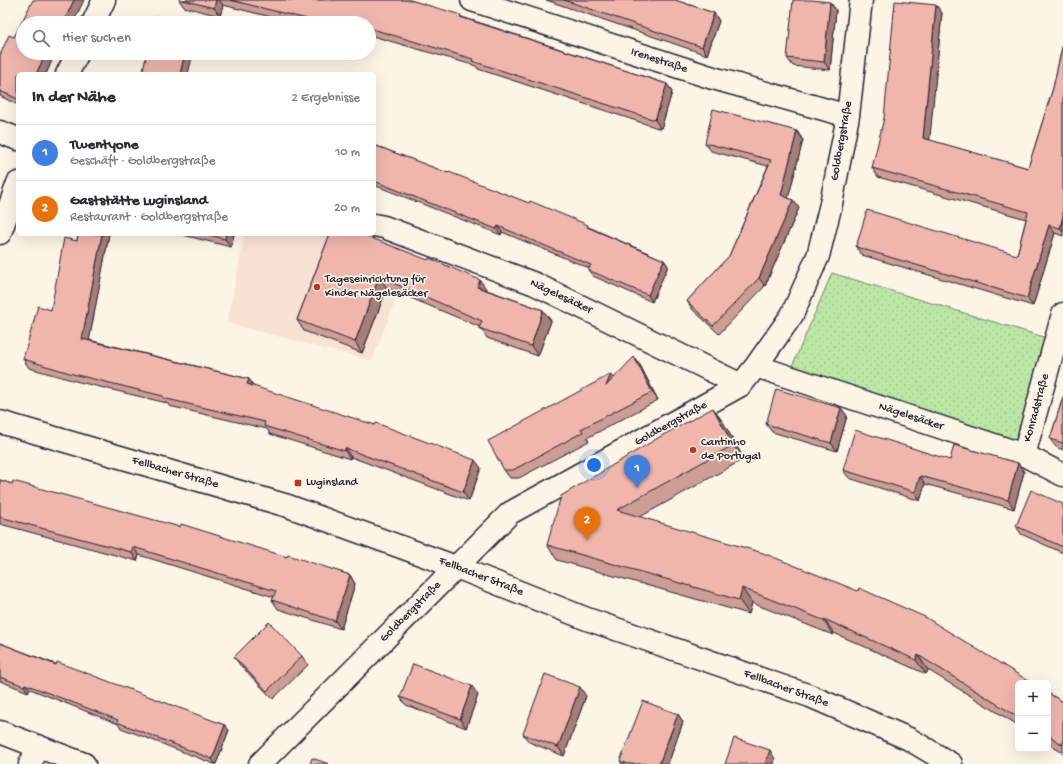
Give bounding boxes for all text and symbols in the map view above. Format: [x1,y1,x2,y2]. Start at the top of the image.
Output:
search box [16,16,376,60]
icon: search [30,27,52,49]
text: Hier suchen [62,29,131,47]
street label: Irenestraße [629,45,690,77]
text: In der Nähe [32,88,115,108]
text: 2 Ergebnisse [292,91,360,106]
street label: Goldbergstraße [828,99,856,182]
text: Twentyone [70,136,138,154]
text: 1 [42,145,48,160]
text: 10 m [335,145,360,160]
text: Geschäft · Goldbergstraße [70,154,215,169]
text: Gaststätte Luginsland [70,192,207,210]
text: 2 [42,201,48,216]
text: 20 m [334,201,360,216]
text: Restaurant · Goldbergstraße [70,210,228,225]
place label: Tageseinrichtung für Kinder Nägelesäcker [324,273,429,301]
street label: Nägelesäcker [528,276,596,318]
marker: Tageseinrichtung für Kinder Nägelesäcker [312,282,322,292]
street label: Konradstraße [1021,372,1053,444]
street label: Goldbergstraße [632,398,710,450]
street label: Nägelesäcker [877,400,947,435]
place label: Cantinho de Portugal [701,436,761,464]
marker: Cantinho de Portugal [688,445,698,455]
street label: Fellbacher Straße [129,454,221,492]
your location [584,455,604,475]
pin: 1 [624,455,650,488]
place label: Luginsland [306,476,359,490]
marker: Luginsland [293,478,303,488]
pin: 2 [574,507,600,540]
street label: Fellbacher Straße [436,554,526,600]
street label: Goldbergstraße [377,578,445,646]
street label: Fellbacher Straße [741,667,831,711]
map controls [1015,680,1051,752]
button: + [1015,680,1051,716]
button: − [1015,716,1051,752]

